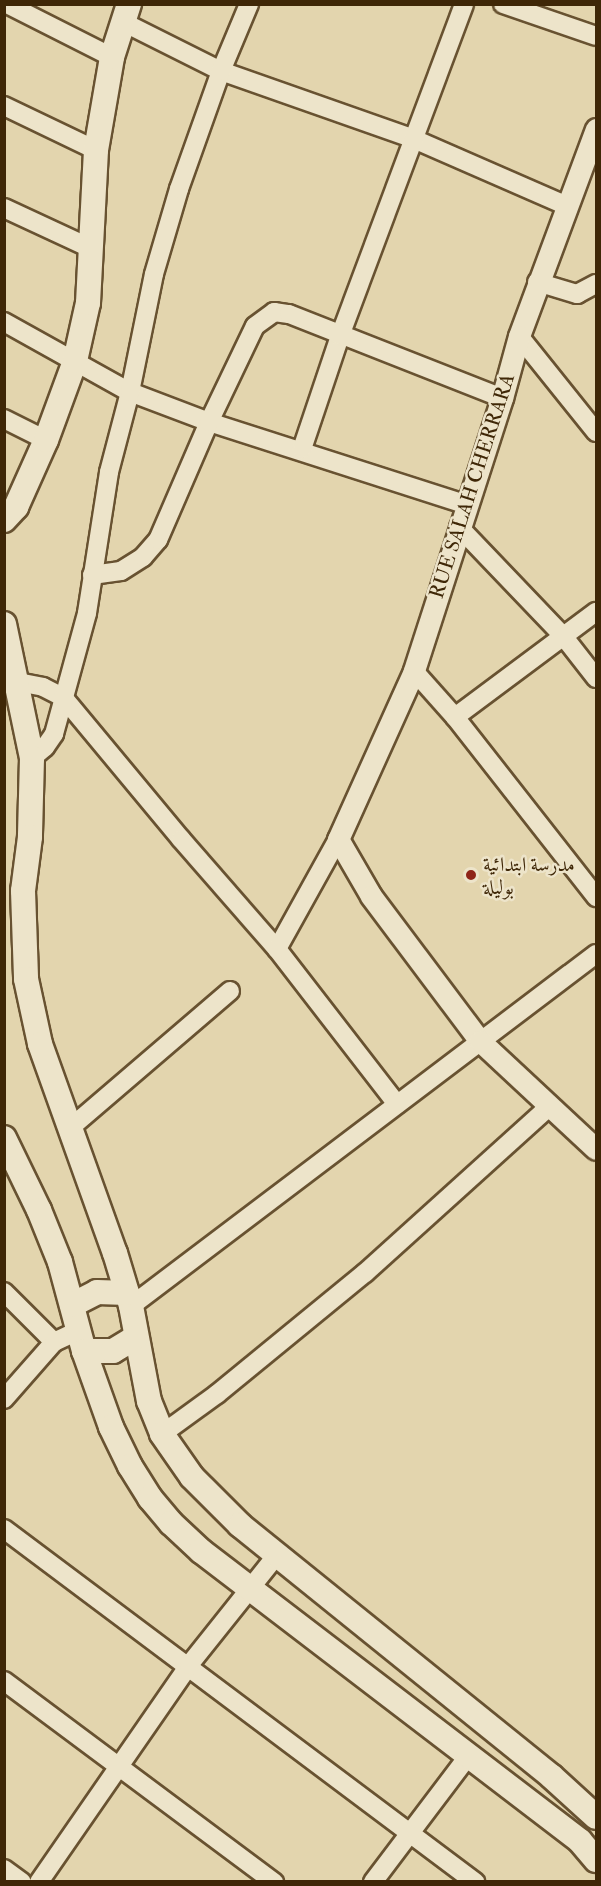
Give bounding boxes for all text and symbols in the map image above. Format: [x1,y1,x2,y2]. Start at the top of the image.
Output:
street label: RUE SALAH CHERRARA [424,371,520,601]
place label: مدرسة ابتدائية بوليلة [483,852,575,899]
marker: مدرسة ابتدائية بوليلة [464,868,478,882]

